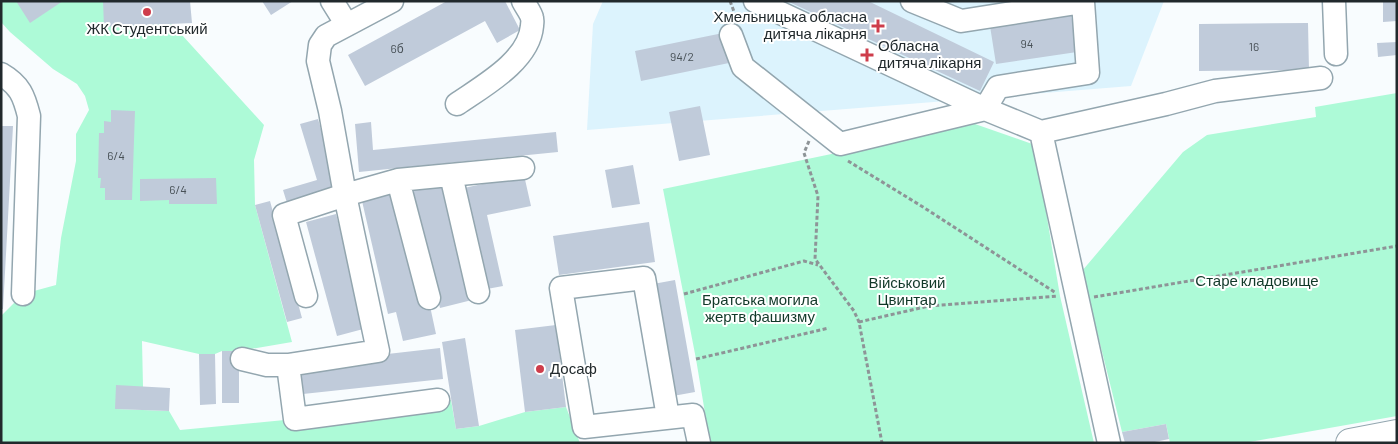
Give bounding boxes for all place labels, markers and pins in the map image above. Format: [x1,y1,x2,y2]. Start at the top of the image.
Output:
marker: ЖК Студентський [141,6,153,18]
place label: Хмельницька обласна дитяча лікарня [713,7,868,42]
place label: ЖК Студентський [86,19,208,37]
marker: Хмельницька обласна дитяча лікарня [871,19,885,33]
place label: Обласна дитяча лікарня [878,36,981,71]
marker: Обласна дитяча лікарня [860,48,874,62]
place label: Досаф [550,359,597,377]
marker: Досаф [534,363,546,375]

